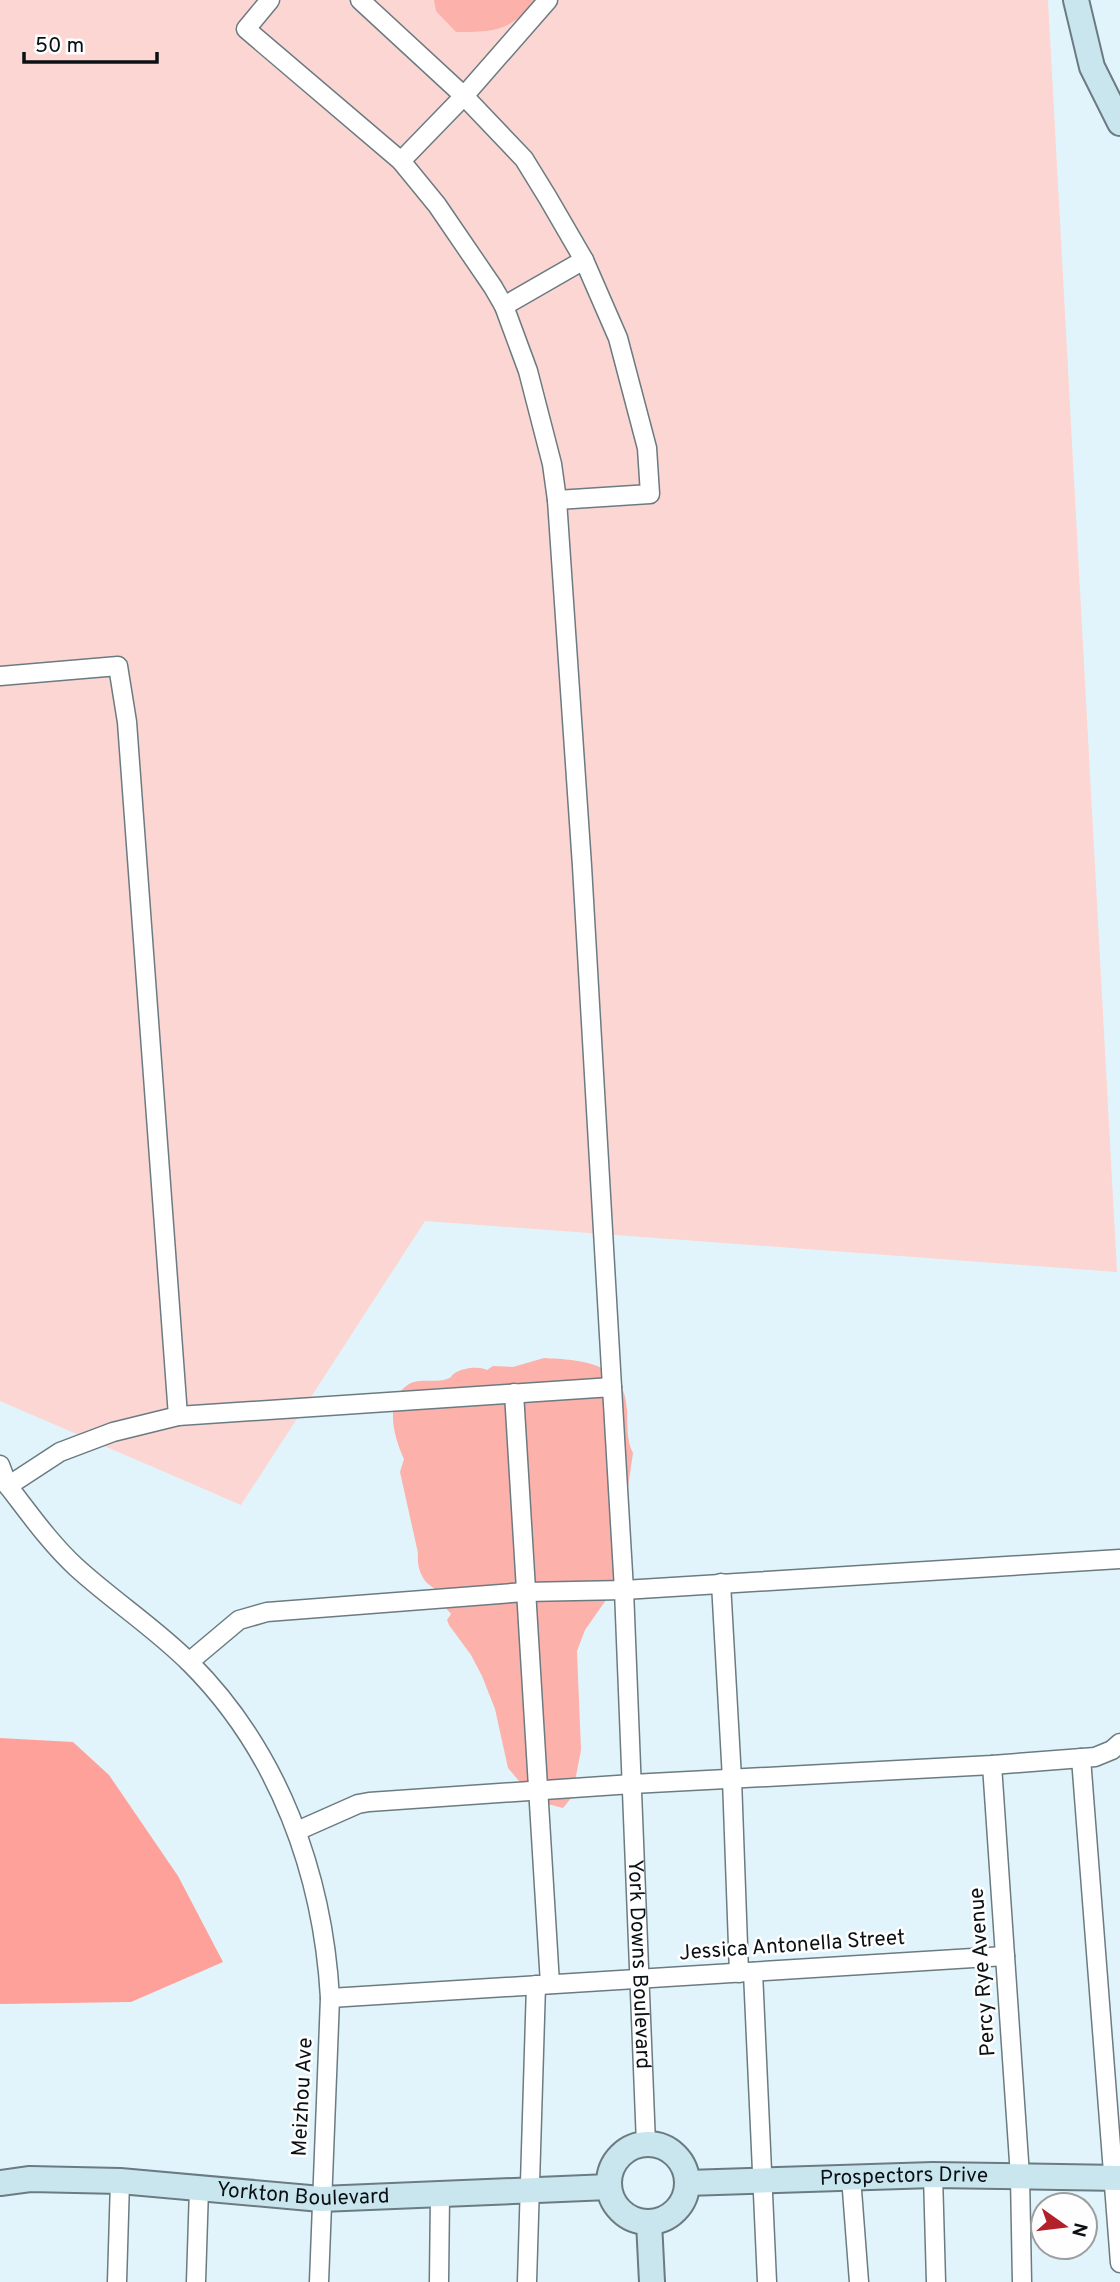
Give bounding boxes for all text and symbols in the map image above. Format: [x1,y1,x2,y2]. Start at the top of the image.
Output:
scale bar [24,21,158,65]
text: 50 m [35,33,84,60]
street label: York Downs Boulevard [621,1859,657,2070]
street label: Percy Rye Avenue [964,1887,1002,2057]
street label: Jessica Antonella Street [678,1925,906,1967]
street label: Meizhou Ave [286,2037,320,2157]
street label: Prospectors Drive [819,2161,988,2192]
street label: Yorkton Boulevard [215,2176,390,2213]
north arrow [1029,2191,1099,2261]
text: N [1065,2220,1092,2239]

